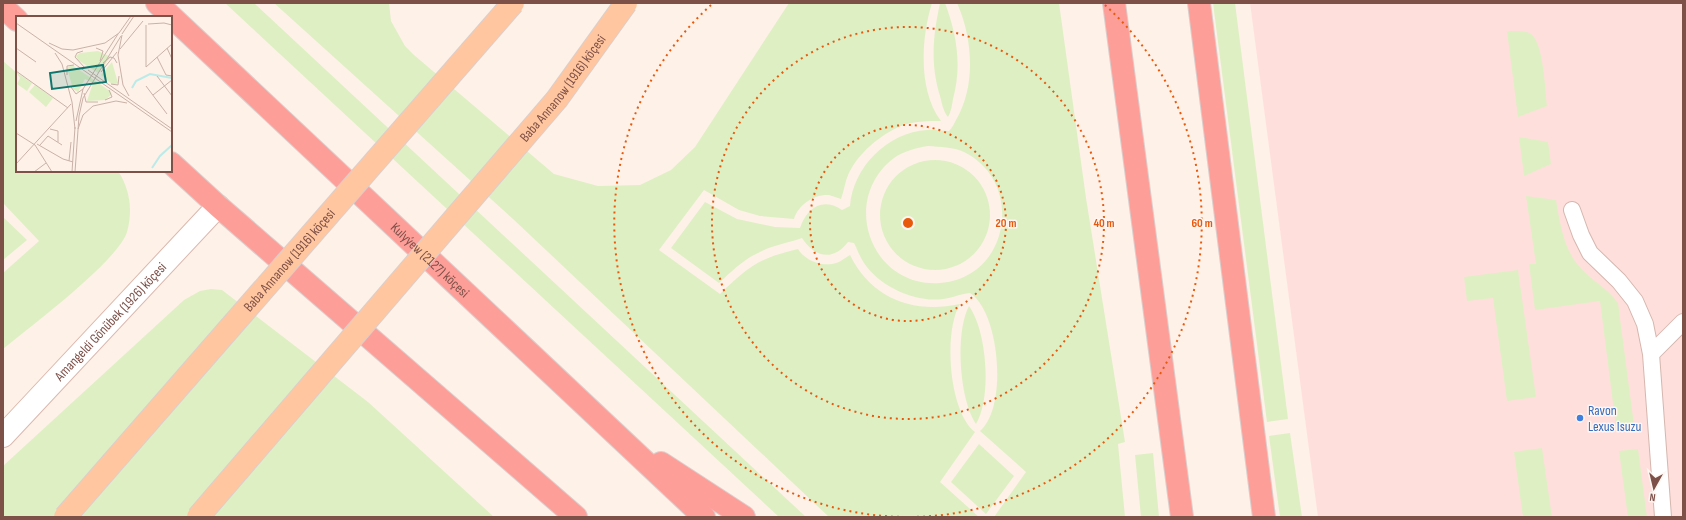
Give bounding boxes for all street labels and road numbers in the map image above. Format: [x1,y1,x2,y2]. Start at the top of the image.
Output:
street label: Baba Annanow (1916) köçesi [516,31,609,145]
street label: Baba Annanow (1916) köçesi [240,205,338,315]
street label: Kulyýew (2127) köçesi [387,219,473,301]
street label: Amangeldi Gönübek (1926) köçesi [50,259,170,385]

